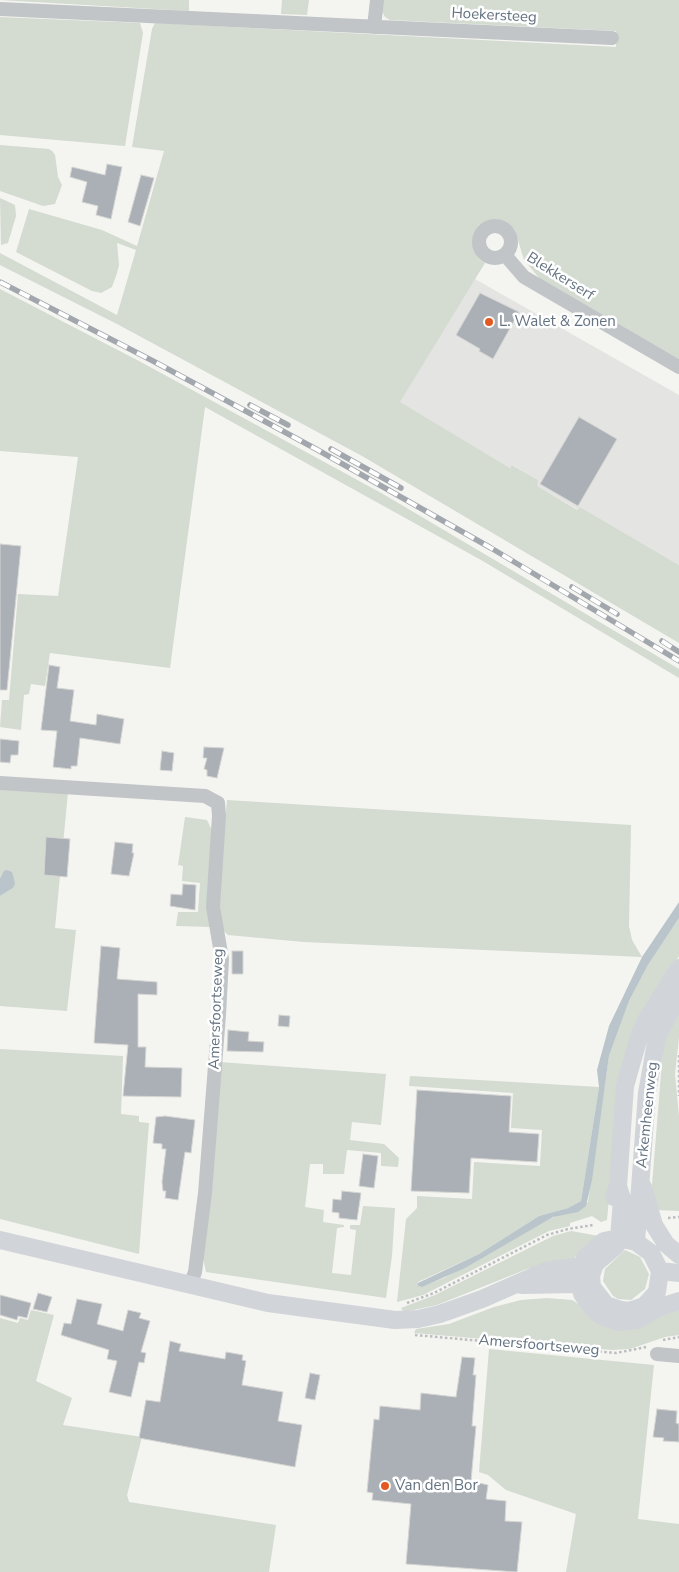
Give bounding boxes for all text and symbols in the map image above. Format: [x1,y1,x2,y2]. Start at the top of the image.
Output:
street label: Hoekersteeg [451,5,537,27]
street label: Blekkerserf [523,249,597,305]
place label: L. Walet & Zonen [499,313,616,331]
marker: L. Walet & Zonen [483,316,495,328]
street label: Amersfoortseweg [206,948,228,1070]
street label: Arkemheenweg [633,1061,663,1169]
street label: Amersfoortseweg [478,1332,600,1360]
place label: Van den Bor [395,1477,478,1495]
marker: Van den Bor [379,1480,391,1492]

